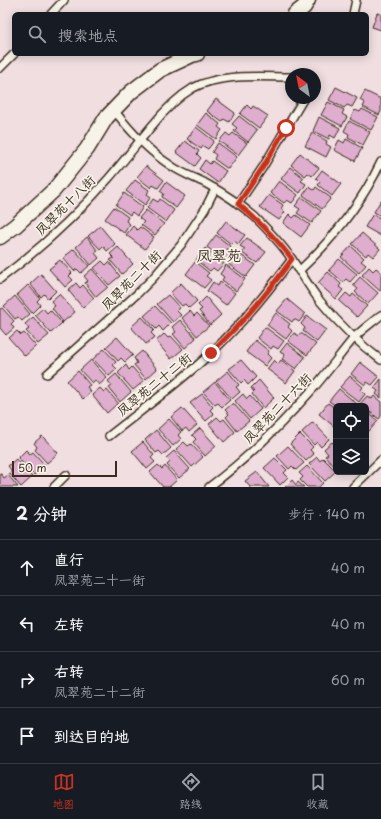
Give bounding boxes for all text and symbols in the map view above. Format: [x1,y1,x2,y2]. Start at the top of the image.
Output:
search box [12,12,369,56]
icon: search [26,23,48,45]
text: 搜索地点 [58,23,118,46]
north arrow [285,68,321,104]
route start [277,119,295,137]
street label: 凤翠苑十八街 [30,170,99,239]
district label: 凤翠苑 [196,243,242,266]
street label: 凤翠苑二十街 [96,245,165,314]
route end [202,344,220,362]
street label: 凤翠苑二十二街 [112,348,195,420]
street label: 凤翠苑二十六街 [238,368,315,447]
map controls [333,403,369,475]
button: locate [333,403,369,439]
button: layers [333,439,369,475]
scale bar [12,459,117,478]
text: 50 m [18,459,47,476]
text: 2 分钟 [16,500,67,526]
text: 步行 · 140 m [288,504,365,523]
text: 直行 [54,547,84,570]
icon: ahead [16,557,38,579]
text: 40 m [331,558,365,577]
text: 凤翠苑二十一街 [54,570,145,589]
text: 左转 [54,612,84,635]
icon: left [16,613,38,635]
text: 40 m [331,614,365,633]
text: 右转 [54,659,84,682]
icon: right [16,669,38,691]
text: 60 m [331,670,365,689]
text: 凤翠苑二十二街 [54,682,145,701]
text: 到达目的地 [54,724,129,747]
icon: arrive [16,725,38,747]
tab: 地图 [53,771,75,812]
tab: 路线 [180,771,202,812]
tab: 收藏 [307,771,329,812]

